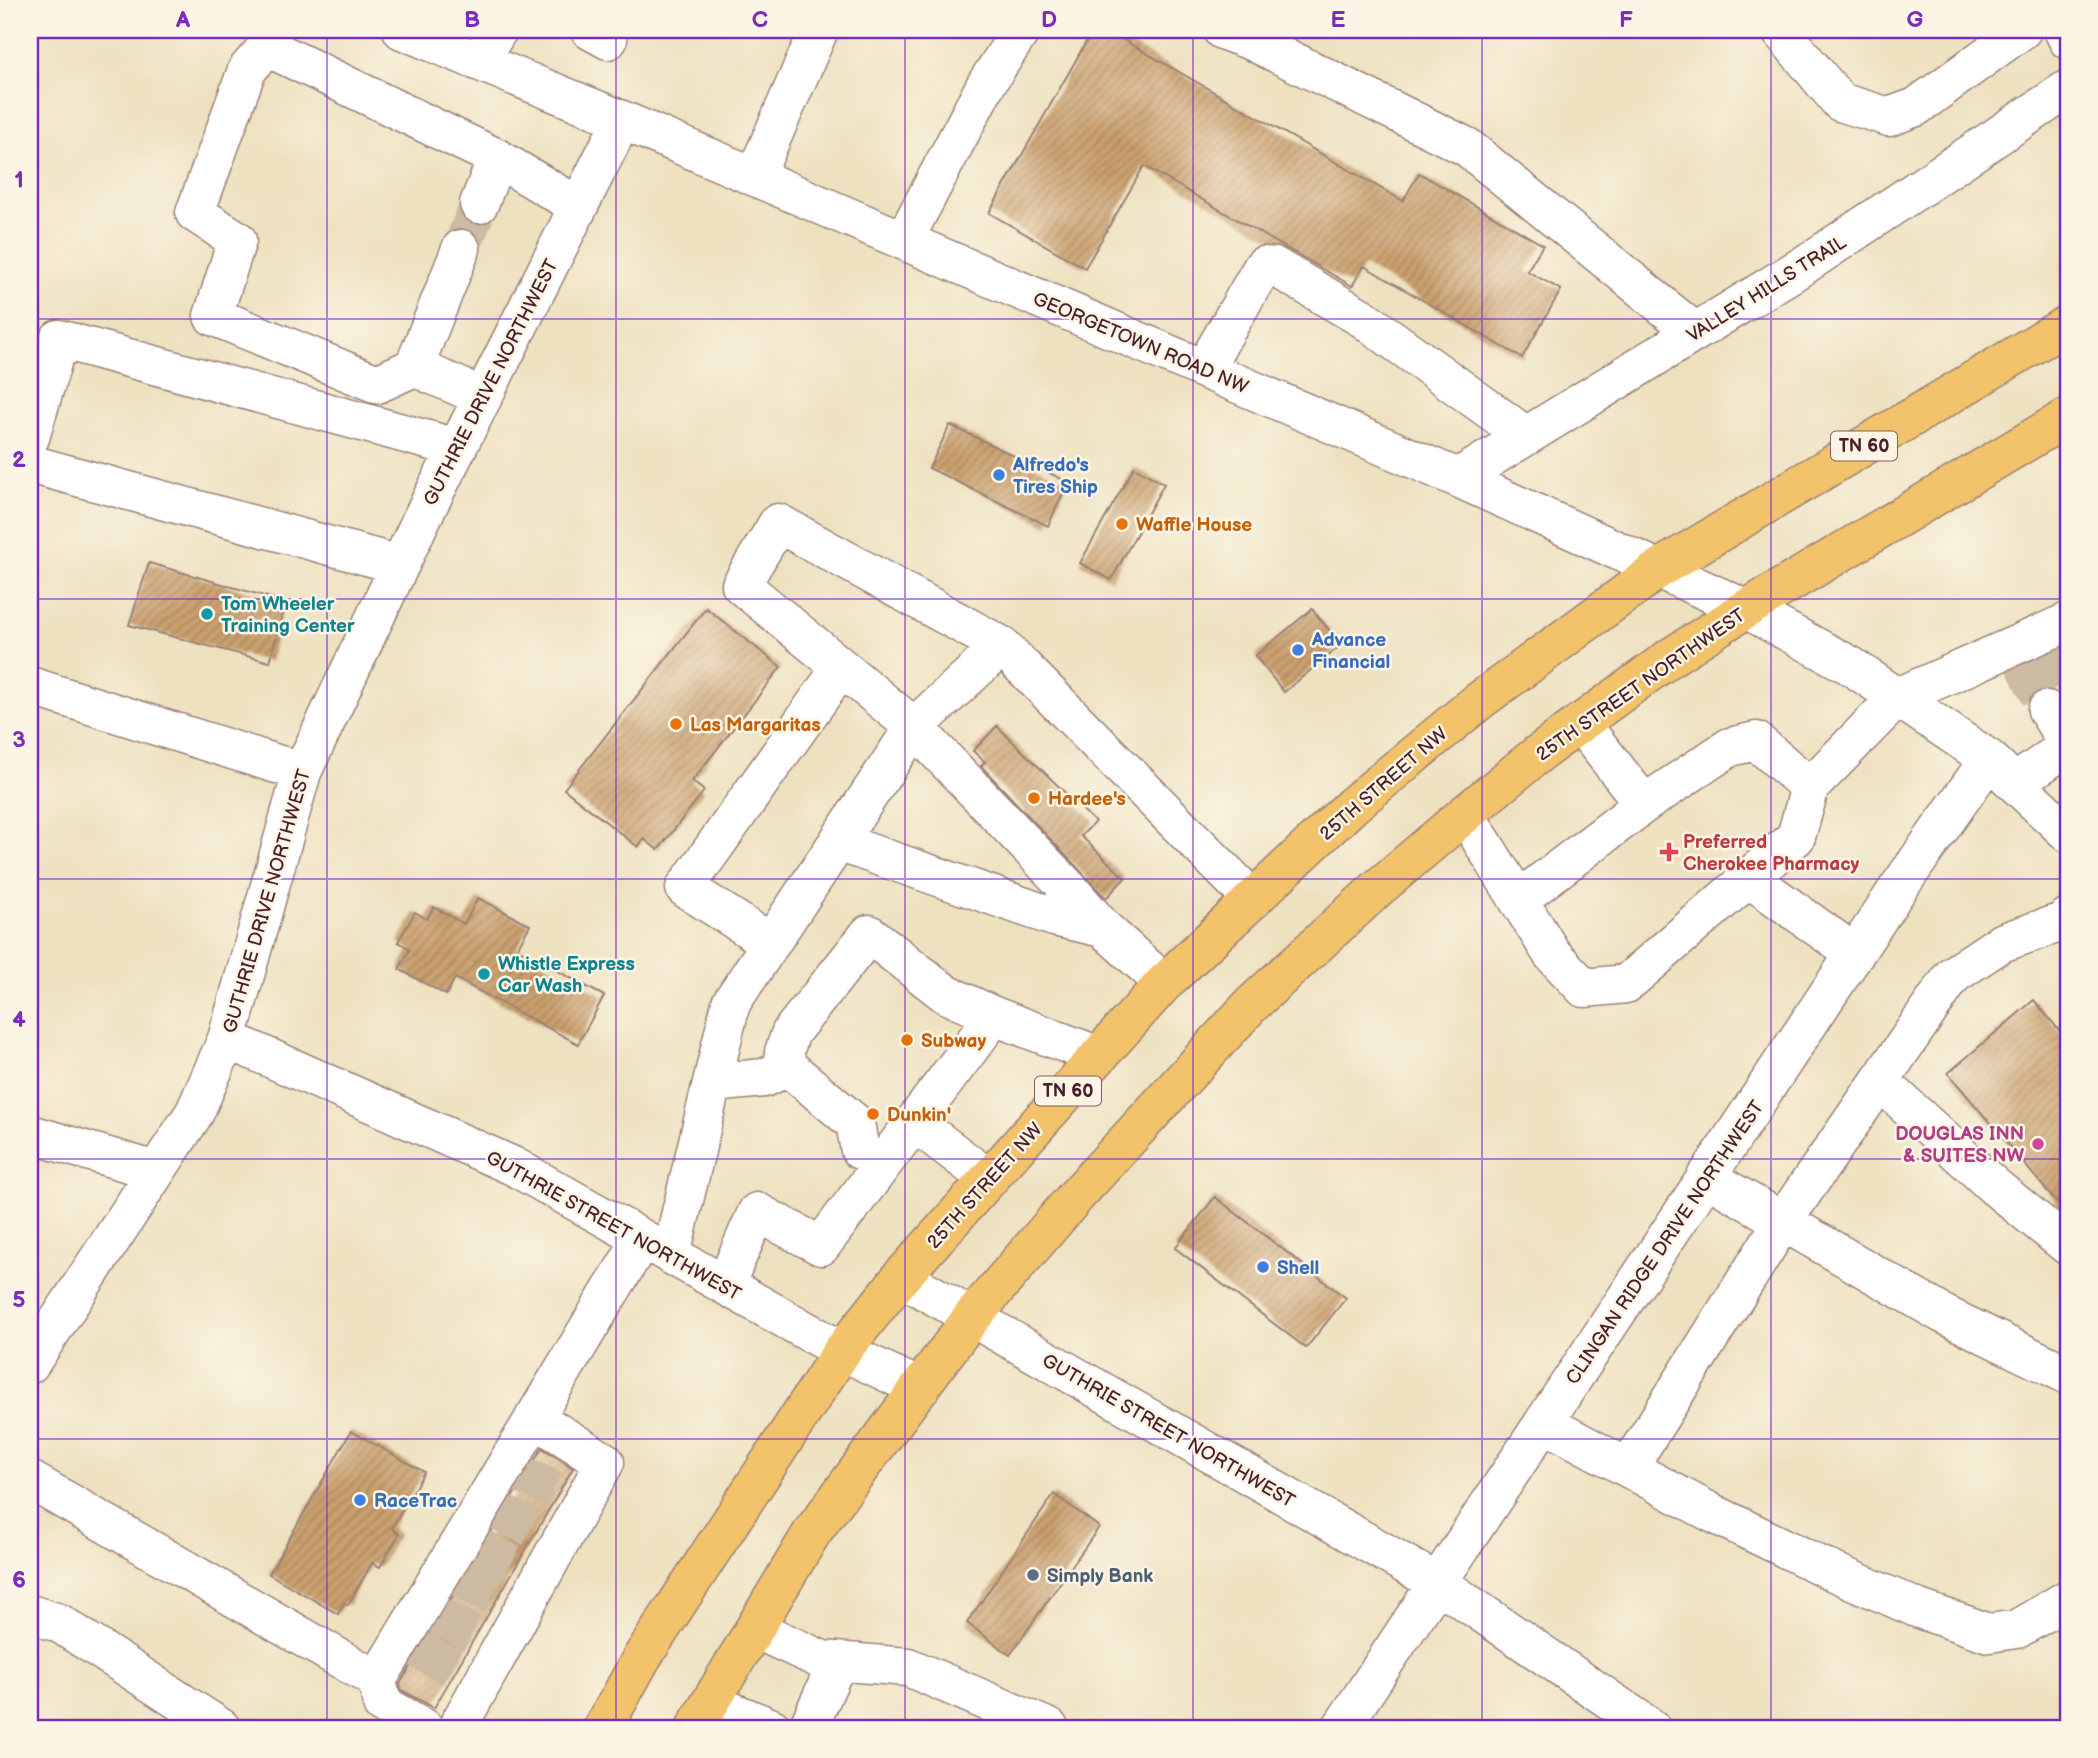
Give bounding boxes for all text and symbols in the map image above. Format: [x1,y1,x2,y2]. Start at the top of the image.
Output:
text: A [175,6,191,34]
text: B [464,6,480,34]
text: C [752,6,768,34]
text: D [1041,6,1057,34]
text: E [1331,6,1346,34]
text: F [1619,6,1633,34]
text: G [1907,6,1924,34]
text: 1 [14,166,24,194]
street label: VALLEY HILLS TRAIL [1683,231,1851,348]
street label: GUTHRIE DRIVE NORTHWEST [419,255,564,510]
street label: GEORGETOWN ROAD NW [1029,287,1252,399]
road number: TN 60 [1831,432,1897,461]
text: 2 [12,446,26,474]
place label: Alfredo's Tires Ship [1012,454,1098,499]
marker: Alfredo's Tires Ship [991,467,1007,483]
place label: Waffle House [1136,514,1252,537]
marker: Waffle House [1114,516,1130,532]
place label: Tom Wheeler Training Center [221,593,355,638]
street label: 25TH STREET NORTHWEST [1532,604,1750,766]
marker: Tom Wheeler Training Center [199,606,215,622]
place label: Advance Financial [1311,629,1390,674]
marker: Advance Financial [1290,642,1306,658]
place label: Las Margaritas [690,714,821,737]
marker: Las Margaritas [668,716,684,732]
street label: 25TH STREET NW [1315,722,1453,846]
text: 3 [12,726,26,754]
street label: GUTHRIE DRIVE NORTHWEST [219,766,316,1036]
place label: Hardee's [1048,788,1126,811]
marker: Hardee's [1026,790,1042,806]
place label: Preferred Cherokee Pharmacy [1683,831,1860,876]
marker: Preferred Cherokee Pharmacy [1661,844,1677,860]
place label: Whistle Express Car Wash [498,953,635,998]
marker: Whistle Express Car Wash [476,966,492,982]
text: 4 [12,1006,26,1034]
place label: Subway [921,1030,987,1053]
marker: Subway [899,1032,915,1048]
road number: TN 60 [1035,1076,1101,1106]
street label: CLINGAN RIDGE DRIVE NORTHWEST [1561,1096,1769,1389]
place label: Dunkin' [887,1104,951,1127]
marker: Dunkin' [865,1106,881,1122]
street label: 25TH STREET NW [922,1118,1048,1254]
place label: DOUGLAS INN & SUITES NW [1895,1123,2024,1168]
marker: DOUGLAS INN & SUITES NW [2030,1136,2046,1152]
street label: GUTHRIE STREET NORTHWEST [482,1146,745,1306]
place label: Shell [1277,1257,1319,1280]
marker: Shell [1255,1259,1271,1275]
text: 5 [12,1286,26,1314]
street label: GUTHRIE STREET NORTHWEST [1038,1349,1299,1514]
place label: RaceTrac [374,1490,457,1513]
marker: RaceTrac [352,1492,368,1508]
place label: Simply Bank [1047,1565,1153,1588]
text: 6 [12,1566,26,1594]
marker: Simply Bank [1025,1567,1041,1583]

